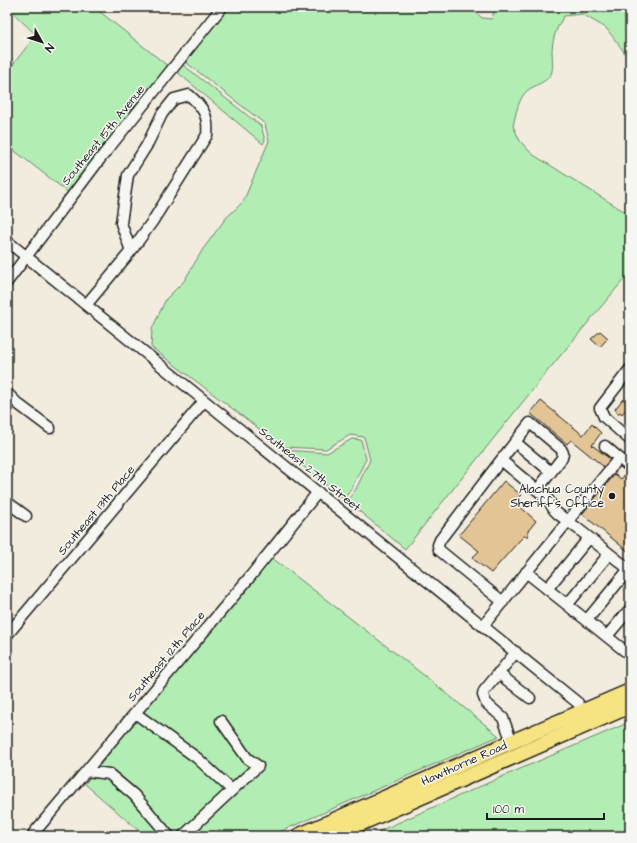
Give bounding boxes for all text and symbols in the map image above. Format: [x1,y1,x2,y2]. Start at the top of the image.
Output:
north arrow [22,22,62,62]
text: N [41,41,57,55]
street label: Southeast 15th Avenue [58,81,149,189]
street label: Southeast 27th Street [255,423,364,516]
street label: Southeast 13th Place [54,461,139,559]
place label: Alachua County Sheriff's Office [510,481,605,512]
marker: Alachua County Sheriff's Office [607,491,617,501]
street label: Southeast 12th Place [123,607,210,705]
street label: Hawthorne Road [419,737,510,790]
scale bar [487,795,604,821]
text: 100 m [493,801,524,818]

